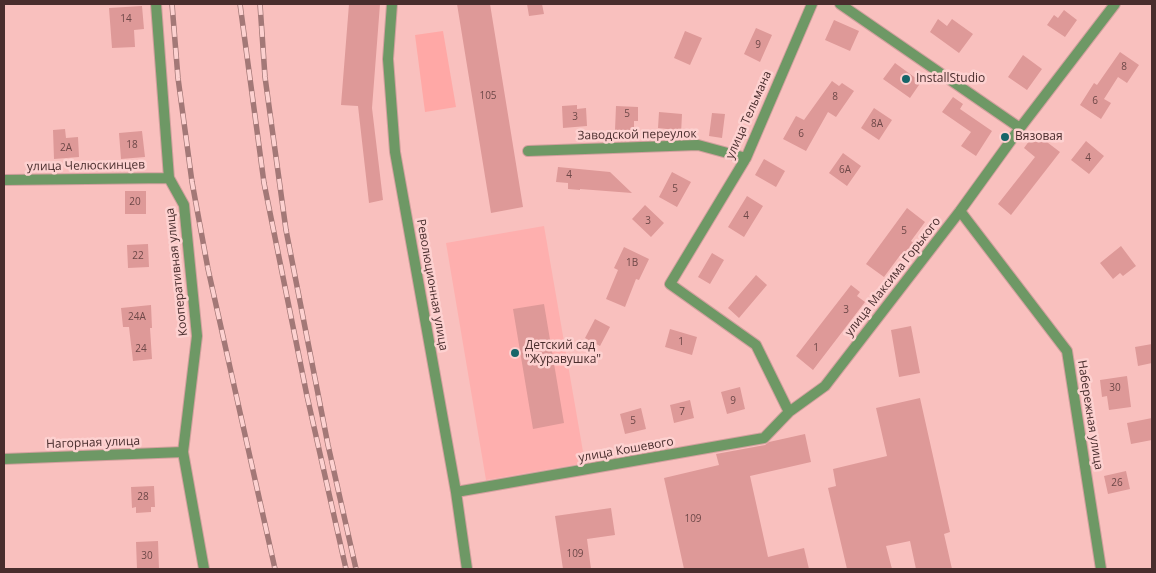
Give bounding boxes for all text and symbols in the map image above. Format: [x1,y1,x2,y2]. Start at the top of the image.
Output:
house number: 14 [120,13,132,25]
house number: 9 [755,39,761,51]
house number: 8 [1121,61,1127,73]
street label: улица Тельмана [723,69,775,161]
place label: InstallStudio [916,72,985,86]
marker: InstallStudio [900,73,912,85]
house number: 105 [479,90,497,102]
house number: 8 [832,91,838,103]
house number: 6 [1092,95,1098,107]
house number: 5 [624,108,630,120]
house number: 3 [572,111,578,123]
house number: 8А [871,118,883,130]
street label: Заводской переулок [577,127,697,143]
house number: 6 [798,128,804,140]
place label: Вязовая [1015,130,1063,144]
marker: Вязовая [999,131,1011,143]
house number: 18 [126,139,138,151]
house number: 2А [60,142,72,154]
house number: 4 [1085,152,1091,164]
street label: улица Челюскинцев [27,158,145,174]
house number: 6А [839,164,851,176]
house number: 4 [566,169,572,181]
house number: 5 [672,183,678,195]
house number: 20 [129,196,141,208]
street label: Кооперативная улица [163,207,191,337]
house number: 4 [743,210,749,222]
house number: 3 [645,215,651,227]
street label: улица Максима Горького [842,215,944,339]
street label: Революционная улица [413,218,451,352]
house number: 5 [901,225,907,237]
house number: 22 [132,250,144,262]
house number: 1В [626,257,638,269]
house number: 3 [843,304,849,316]
house number: 24А [128,311,146,323]
house number: 1 [678,336,684,348]
place label: Детский сад "Журавушка" [525,339,601,367]
house number: 1 [813,342,819,354]
house number: 24 [135,343,147,355]
marker: Детский сад "Журавушка" [509,347,521,359]
street label: Набережная улица [1074,359,1106,471]
house number: 30 [1109,382,1121,394]
house number: 9 [730,395,736,407]
house number: 7 [679,406,685,418]
house number: 5 [630,415,636,427]
street label: Нагорная улица [46,434,140,452]
street label: улица Кошевого [577,435,675,465]
house number: 26 [1111,477,1123,489]
house number: 28 [137,491,149,503]
house number: 109 [684,513,702,525]
house number: 109 [566,548,584,560]
house number: 30 [141,550,153,562]

